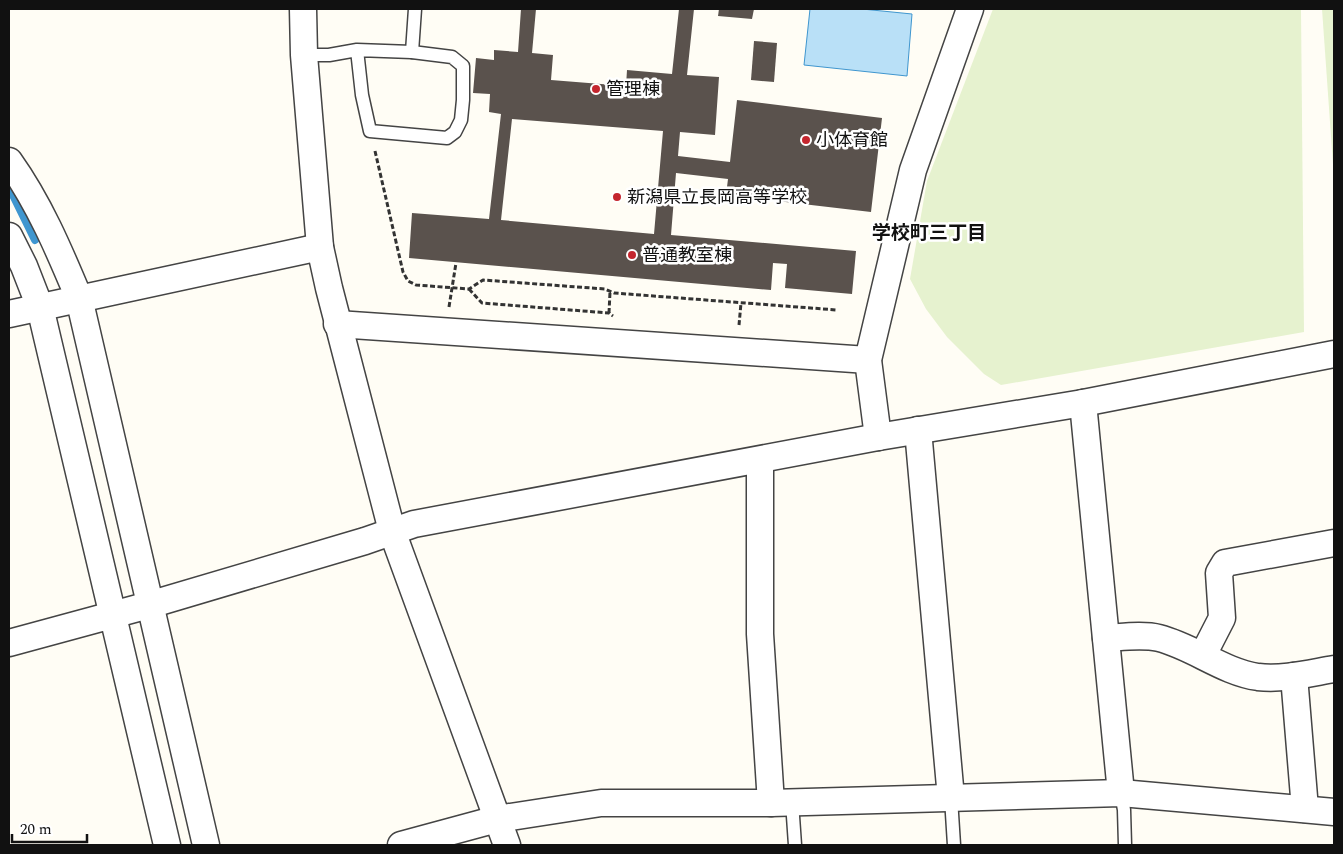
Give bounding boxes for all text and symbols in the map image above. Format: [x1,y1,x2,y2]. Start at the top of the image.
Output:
place label: 管理棟 [606,76,660,103]
marker: 管理棟 [590,83,602,95]
place label: 小体育館 [816,127,888,154]
marker: 小体育館 [800,134,812,146]
place label: 新潟県立長岡高等学校 [627,184,807,211]
marker: 新潟県立長岡高等学校 [611,191,623,203]
district label: 学校町三丁目 [872,219,986,248]
place label: 普通教室棟 [642,242,732,269]
marker: 普通教室棟 [626,249,638,261]
scale bar [12,812,88,844]
text: 20 m [20,818,52,841]

